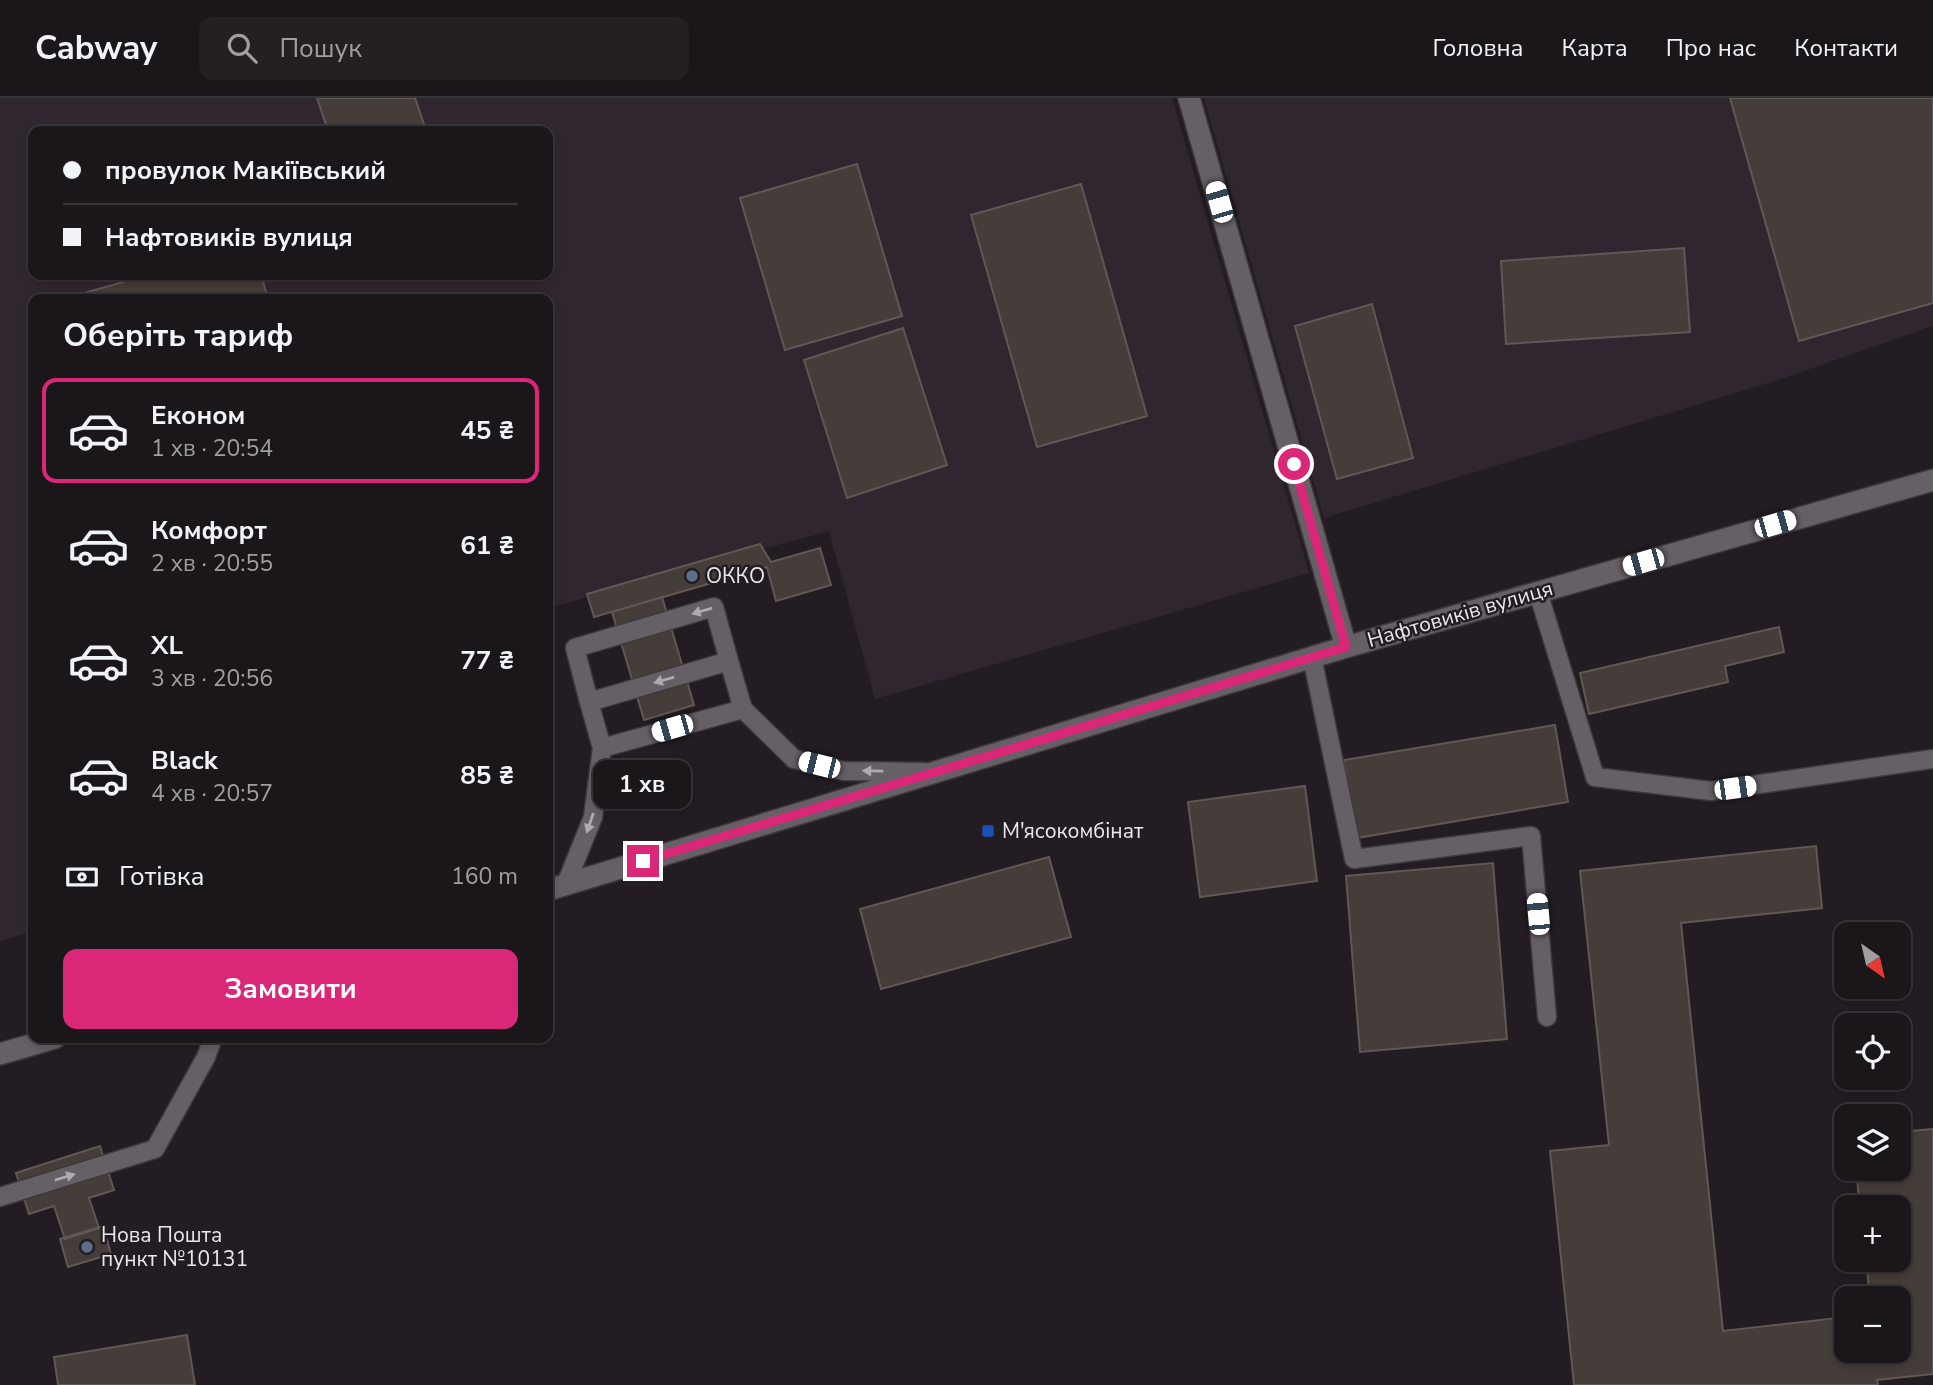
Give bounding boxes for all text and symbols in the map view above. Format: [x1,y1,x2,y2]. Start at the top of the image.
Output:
search box [199,17,689,80]
text: Cabway [35,26,157,71]
icon: search [223,29,261,67]
text: Пошук [279,31,362,66]
text: Головна [1433,32,1524,64]
text: Карта [1562,32,1628,64]
text: Про нас [1666,32,1756,64]
text: Контакти [1794,32,1898,64]
text: провулок Макіївський [105,153,386,188]
car [1204,179,1235,225]
text: Нафтовиків вулиця [105,220,353,255]
text: Оберіть тариф [63,314,293,357]
text: Економ [151,398,245,433]
icon: car [67,399,130,462]
text: 45 ₴ [460,413,514,448]
text: 1 хв · 20:54 [151,433,273,464]
route start [1278,448,1310,480]
car [1752,508,1799,540]
text: Комфорт [151,513,267,548]
icon: car [67,514,130,577]
text: 61 ₴ [460,528,514,563]
car [1620,546,1667,578]
text: 2 хв · 20:55 [151,548,273,579]
place label: ОККО [706,562,765,590]
marker: ОККО [684,568,700,584]
street label: Нафтовиків вулиця [1364,574,1556,654]
one-way arrow [691,606,712,616]
text: XL [151,628,183,663]
icon: car [67,629,130,692]
text: 77 ₴ [460,643,514,678]
text: 3 хв · 20:56 [151,663,273,694]
one-way arrow [652,675,674,686]
car [649,712,696,744]
text: Black [151,743,218,778]
icon: car [67,744,130,807]
car [797,750,842,780]
text: 85 ₴ [460,758,514,793]
callout: 1 хв [594,760,692,808]
one-way arrow [862,765,884,777]
text: 1 хв [619,769,665,800]
car [1713,775,1758,801]
text: 4 хв · 20:57 [151,778,273,809]
one-way arrow [584,812,595,833]
place label: М'ясокомбінат [1002,817,1144,845]
marker: М'ясокомбінат [980,823,996,839]
route end [627,845,659,877]
icon: cash [63,858,101,896]
text: Готівка [119,859,204,894]
text: 160 m [451,861,518,892]
car [1526,892,1551,936]
north arrow [1834,922,1911,999]
map controls [1834,922,1911,1363]
button: Замовити [63,949,518,1029]
button: locate [1834,1013,1911,1090]
button: layers [1834,1104,1911,1181]
one-way arrow [55,1171,76,1181]
button: + [1834,1195,1911,1272]
place label: Нова Пошта пункт №10131 [101,1221,248,1273]
marker: Нова Пошта пункт №10131 [79,1239,95,1255]
button: − [1834,1286,1911,1363]

